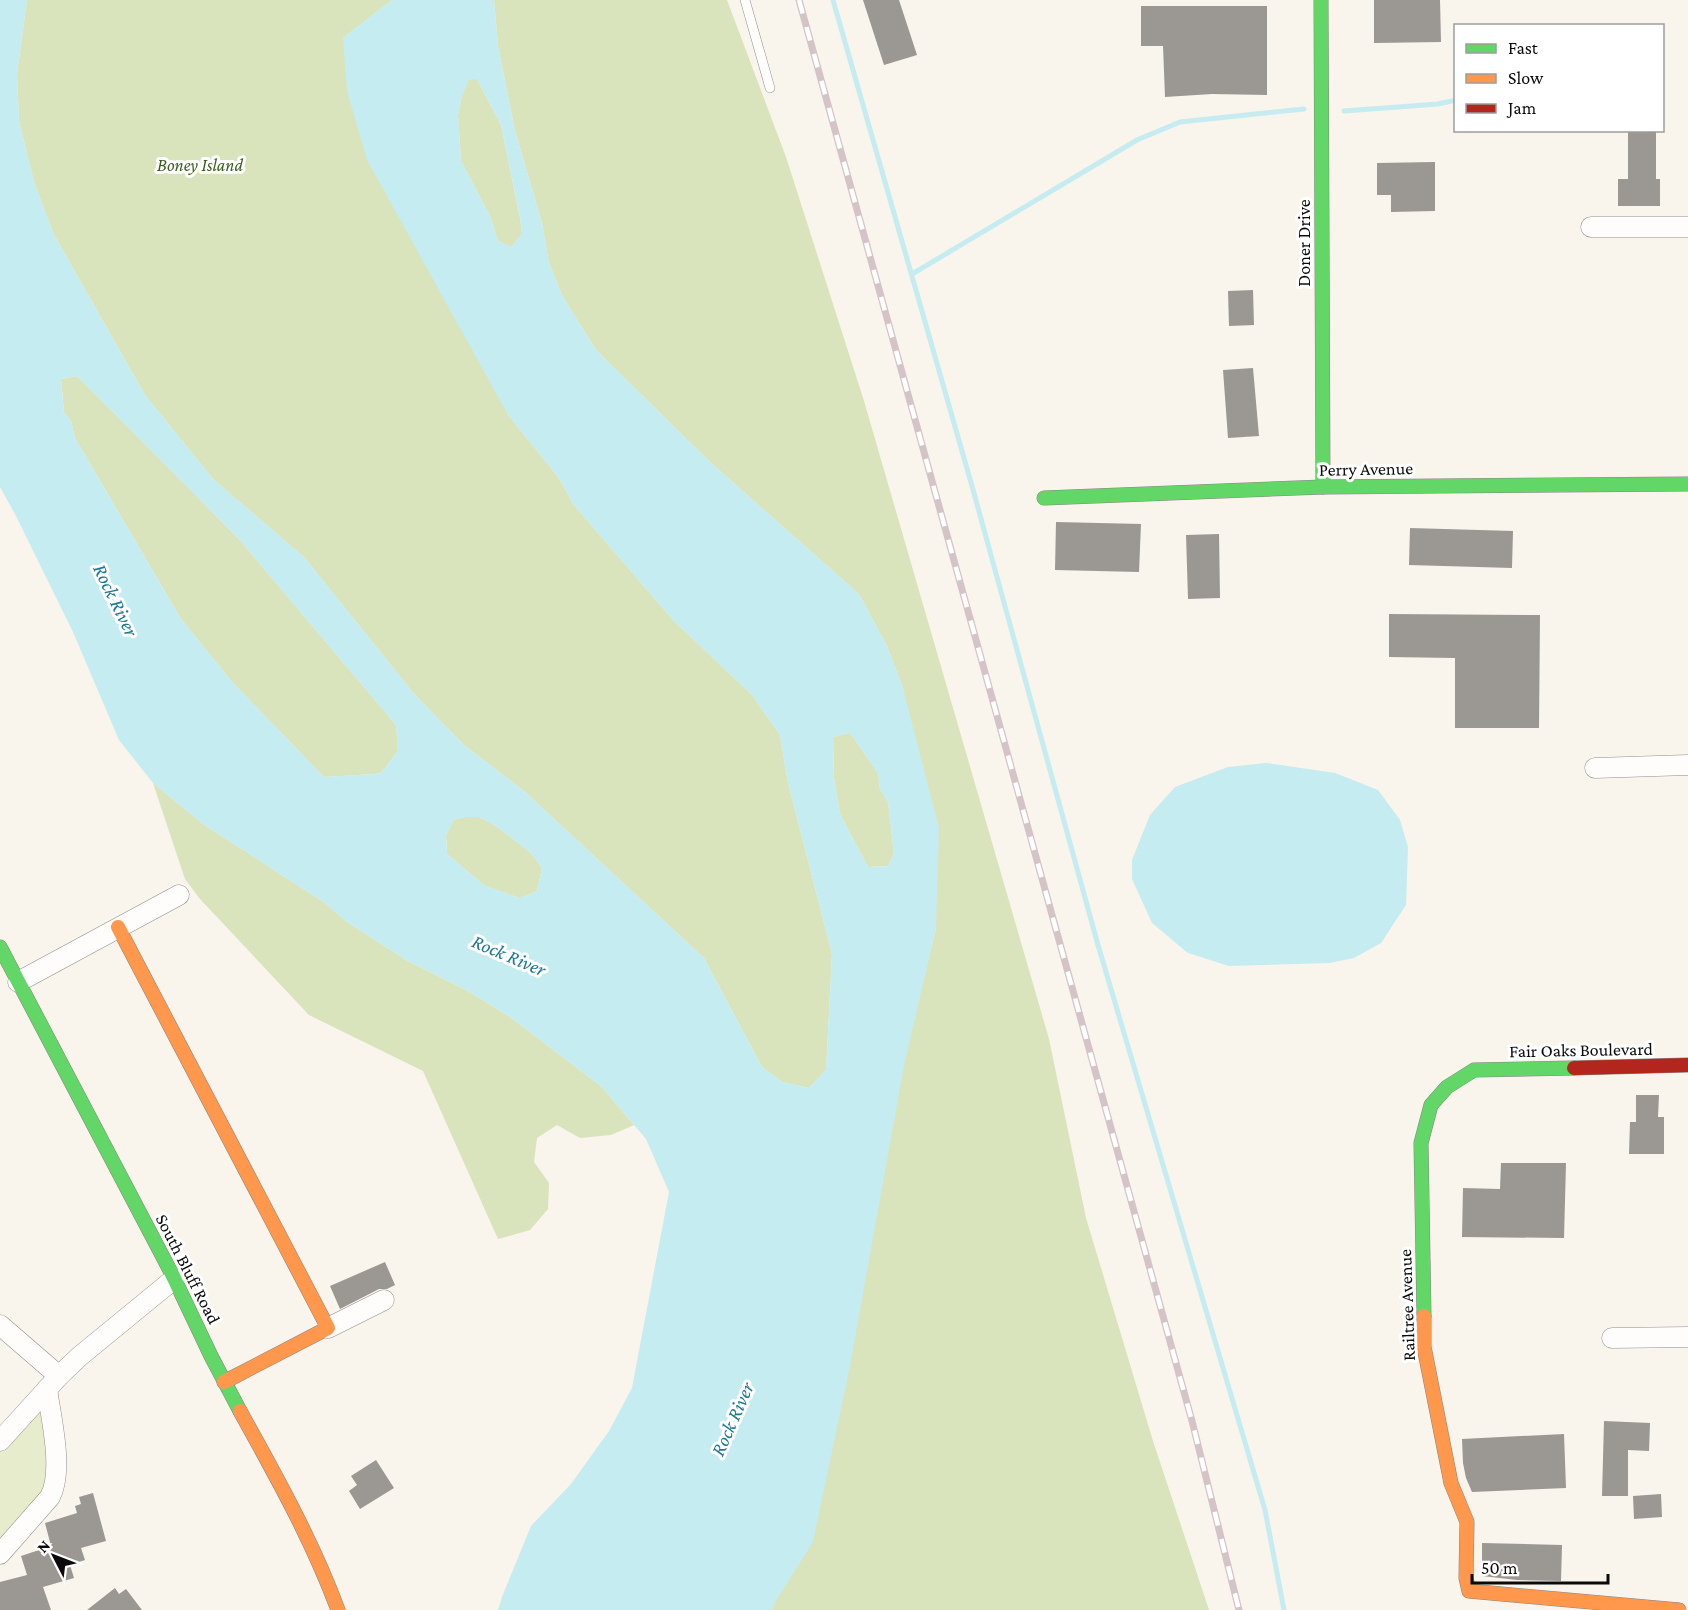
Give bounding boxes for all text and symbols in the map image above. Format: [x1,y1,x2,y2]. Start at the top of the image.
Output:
legend [1454,24,1664,132]
text: Fast [1508,38,1539,58]
text: Slow [1508,68,1544,88]
text: Jam [1506,98,1537,118]
park label: Boney Island [157,155,243,175]
street label: Doner Drive [1294,199,1314,287]
street label: Perry Avenue [1319,458,1413,480]
water label: Rock River [89,560,143,641]
water label: Rock River [469,930,550,981]
street label: Fair Oaks Boulevard [1509,1039,1653,1061]
street label: South Bluff Road [152,1211,225,1328]
street label: Railtree Avenue [1395,1249,1419,1361]
water label: Rock River [706,1378,758,1459]
north arrow [24,1526,84,1586]
text: N [33,1536,53,1556]
scale bar [1472,1547,1608,1585]
text: 50 m [1481,1558,1518,1578]

